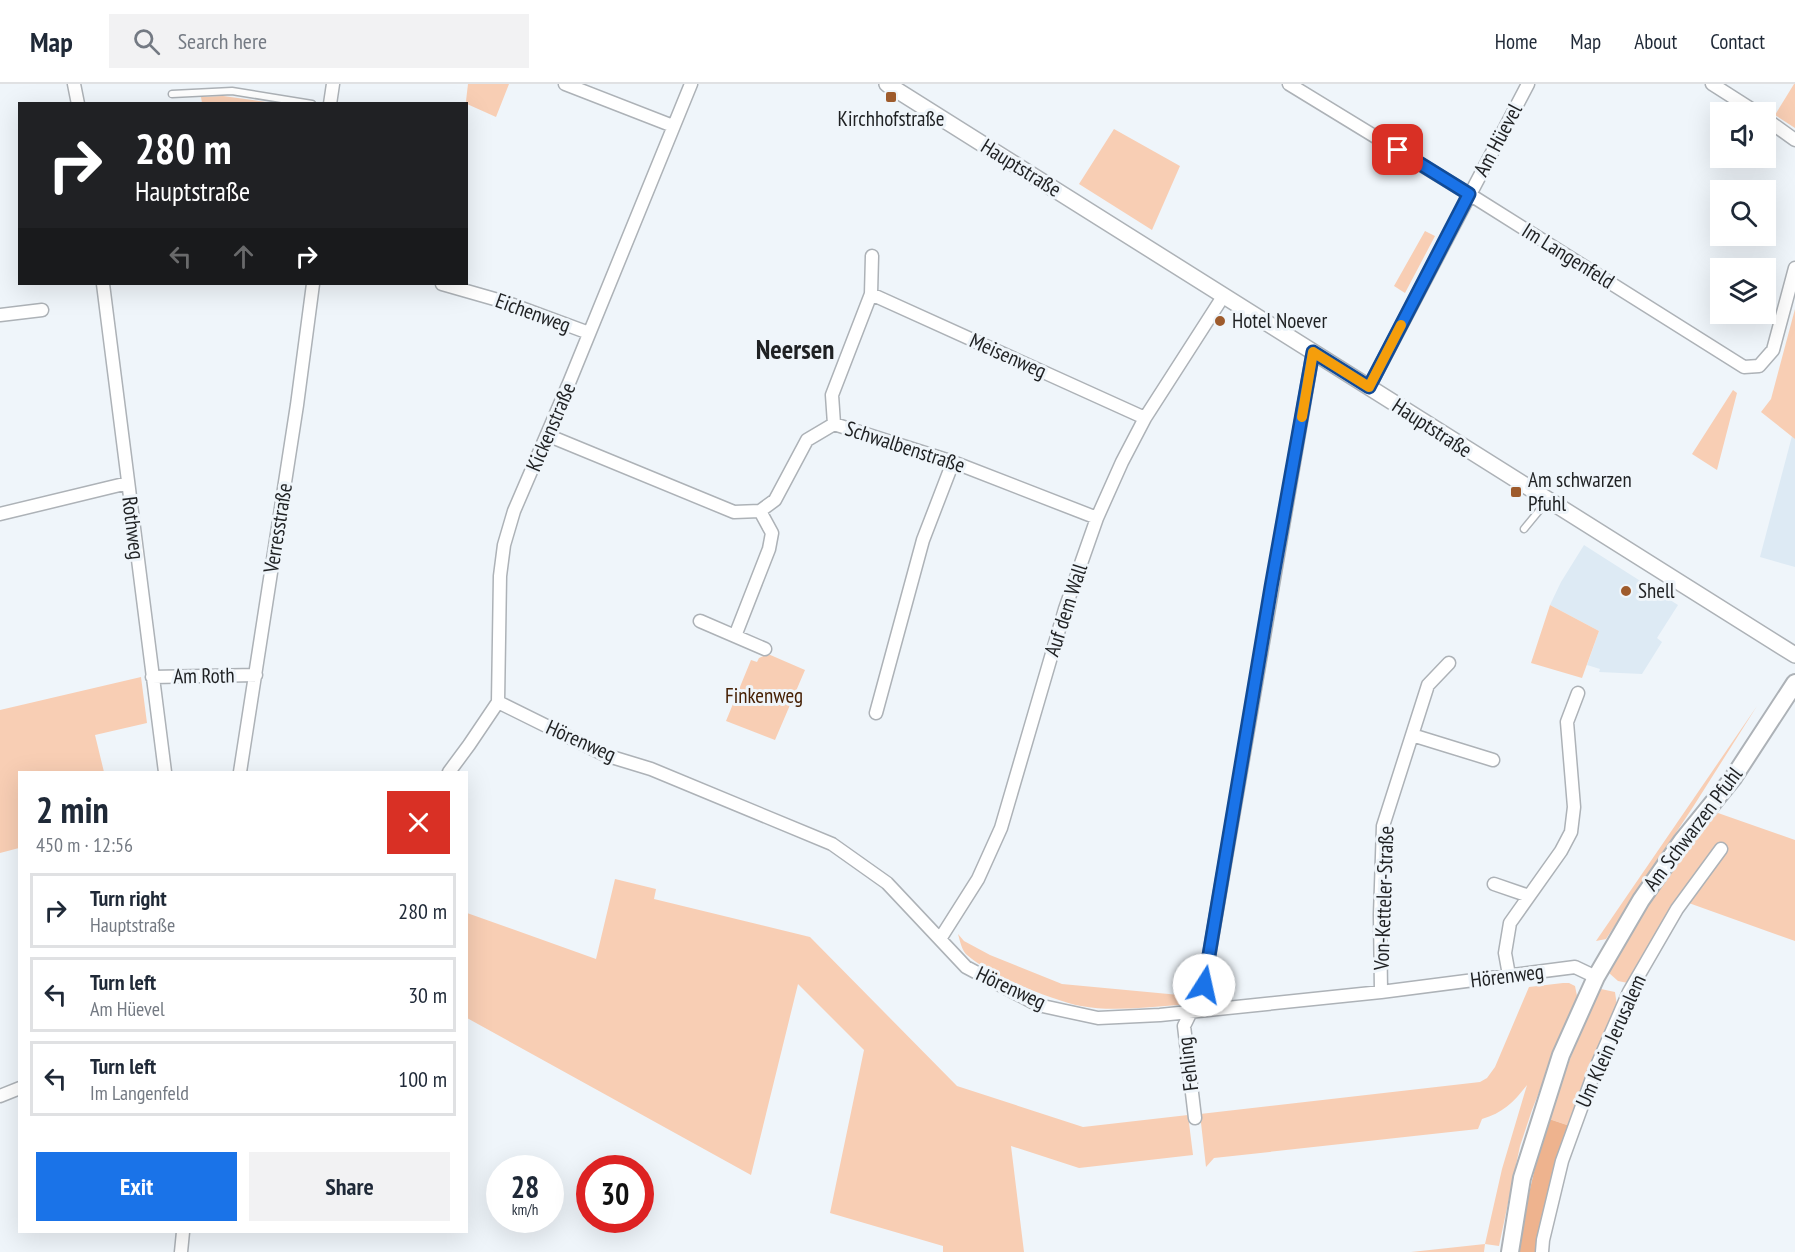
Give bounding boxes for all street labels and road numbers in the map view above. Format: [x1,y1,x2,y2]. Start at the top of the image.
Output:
street label: Am Hüevel [1467,99,1528,181]
street label: Hauptstraße [976,132,1066,203]
street label: Im Langenfeld [1517,217,1619,295]
street label: Eichenweg [492,287,574,339]
street label: Meisenweg [966,327,1051,384]
street label: Kickenstraße [520,378,581,475]
street label: Hauptstraße [1387,392,1477,463]
street label: Schwalbenstraße [842,414,968,479]
street label: Verresstraße [257,481,298,576]
street label: Rothweg [116,495,151,561]
street label: Auf dem Wall [1038,560,1093,660]
street label: Am Roth [173,661,235,690]
street label: Hörenweg [542,713,620,768]
street label: Am Schwarzen Pfuhl [1637,761,1748,896]
street label: Von-Ketteler-Straße [1367,825,1400,972]
street label: Hörenweg [1469,958,1545,993]
street label: Hörenweg [972,960,1050,1015]
street label: Um Klein Jerusalem [1569,970,1652,1111]
street label: Fehling [1171,1035,1204,1093]

